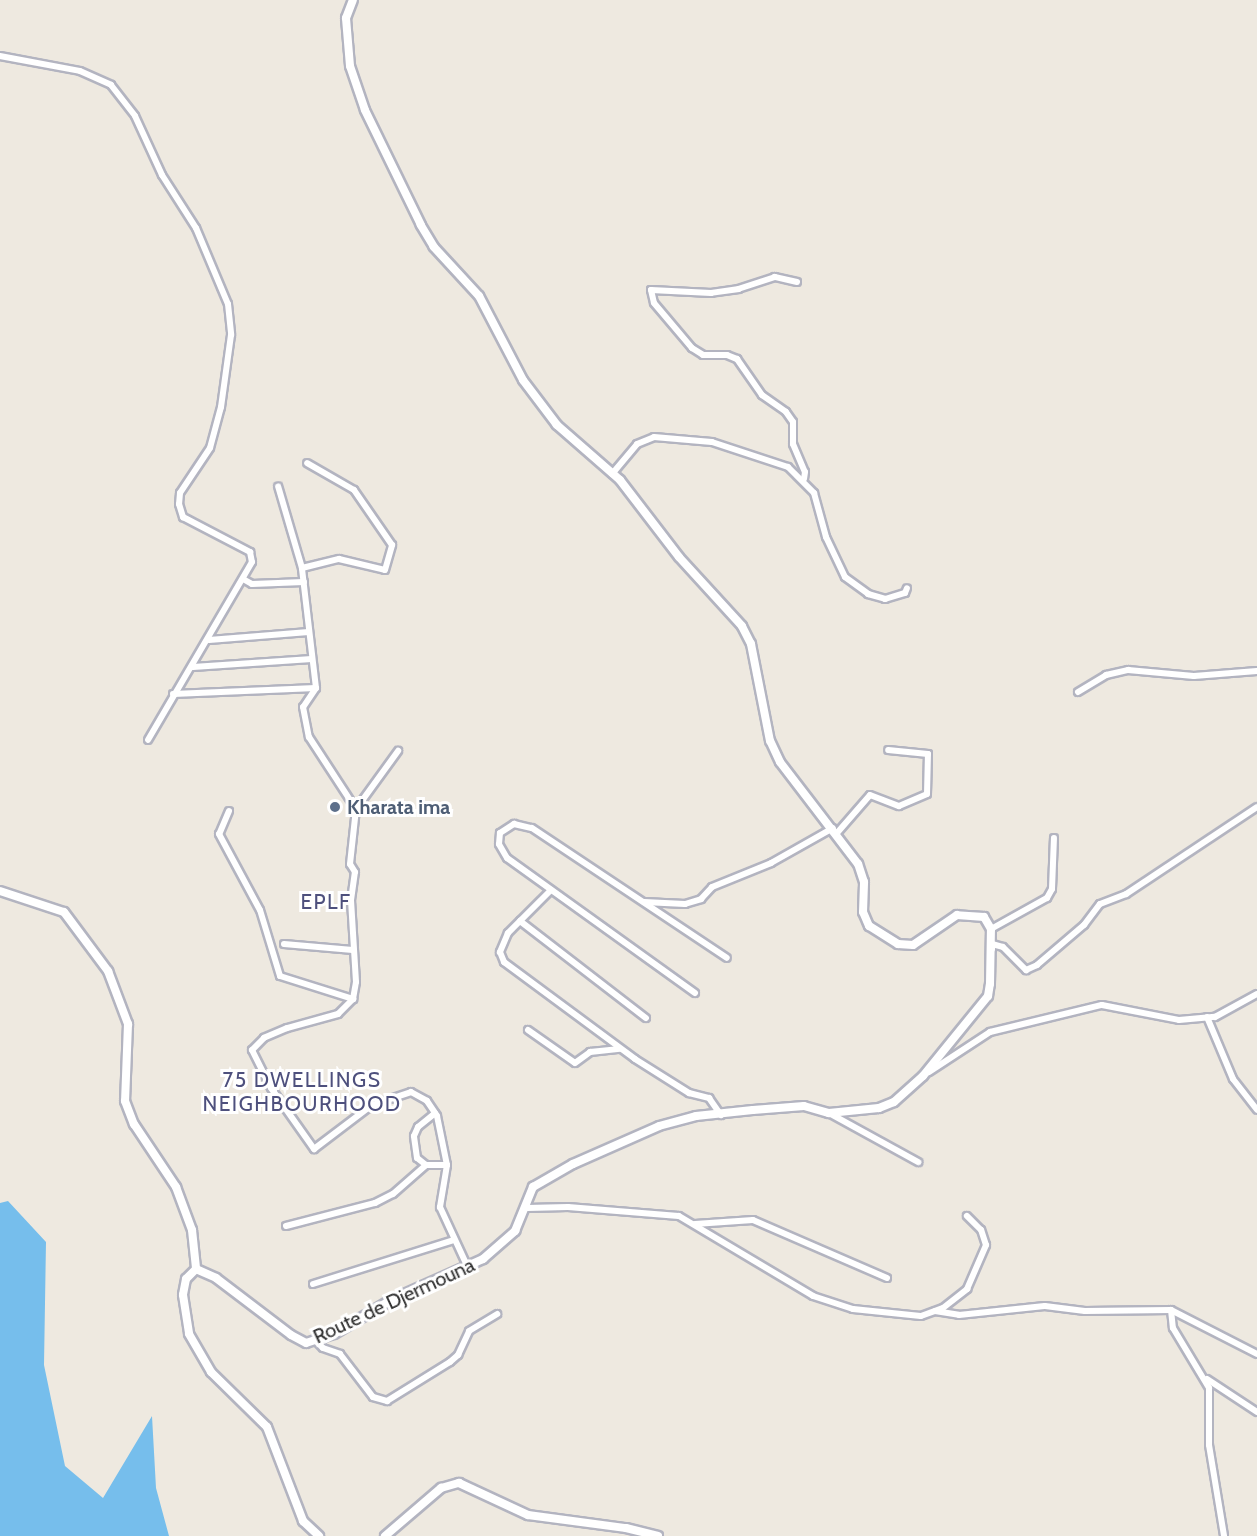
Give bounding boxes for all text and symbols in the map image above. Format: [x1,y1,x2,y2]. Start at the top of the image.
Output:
place label: Kharata ima [347,795,450,819]
marker: Kharata ima [328,800,342,814]
district label: EPLF [300,889,352,915]
district label: 75 DWELLINGS NEIGHBOURHOOD [202,1067,402,1117]
street label: Route de Djermouna [309,1253,479,1349]

